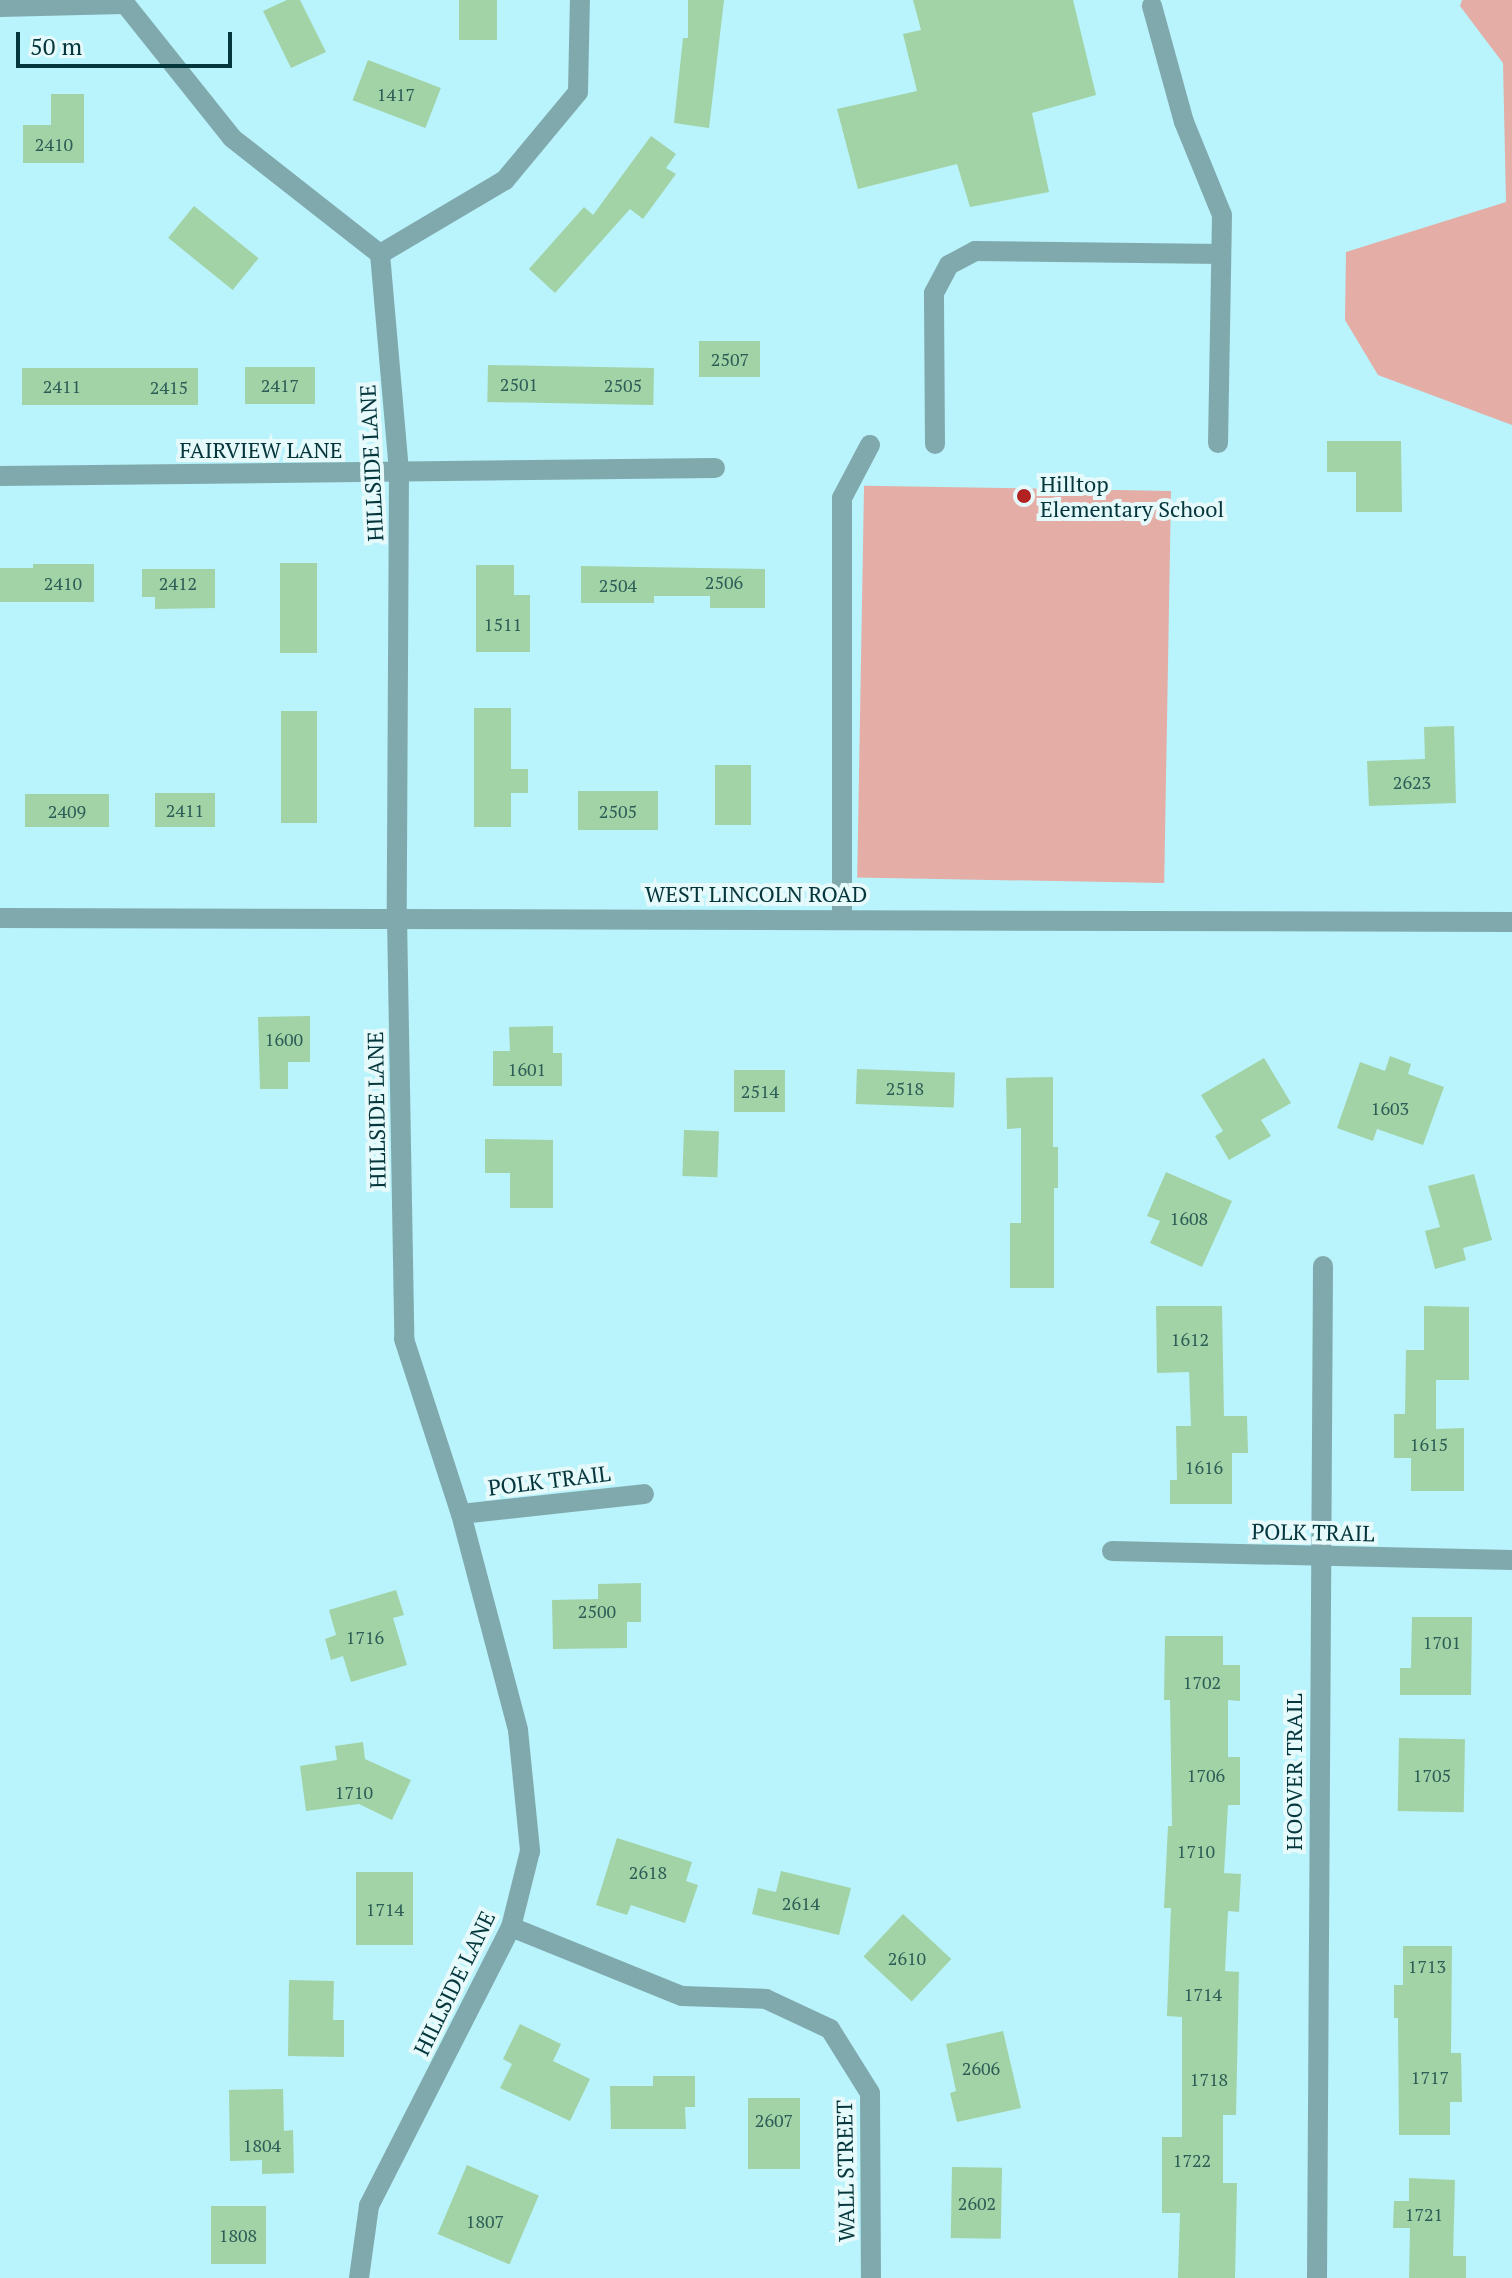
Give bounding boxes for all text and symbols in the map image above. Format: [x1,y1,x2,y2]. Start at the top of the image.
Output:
scale bar [20,16,236,66]
text: 50 m [30,30,82,62]
house number: 1417 [377,83,415,105]
house number: 2410 [35,133,73,155]
house number: 2507 [711,348,749,370]
house number: 2501 [500,373,538,395]
house number: 2417 [261,374,299,396]
house number: 2505 [604,374,642,396]
house number: 2411 [43,375,81,397]
house number: 2415 [150,376,188,398]
street label: HILLSIDE LANE [354,384,388,542]
street label: FAIRVIEW LANE [179,437,343,463]
place label: Hilltop Elementary School [1040,470,1224,522]
marker: Hilltop Elementary School [1015,487,1033,505]
house number: 2506 [705,571,743,593]
house number: 2410 [44,572,82,594]
house number: 2412 [159,572,197,594]
house number: 2504 [599,574,637,596]
house number: 1511 [484,613,522,635]
house number: 2623 [1393,771,1431,793]
house number: 2411 [166,799,204,821]
house number: 2409 [48,800,86,822]
house number: 2505 [599,800,637,822]
street label: WEST LINCOLN ROAD [645,881,867,907]
house number: 1600 [265,1028,303,1050]
street label: HILLSIDE LANE [361,1031,391,1189]
house number: 1601 [508,1058,546,1080]
house number: 2518 [886,1077,924,1099]
house number: 2514 [741,1080,779,1102]
house number: 1603 [1371,1097,1409,1119]
house number: 1608 [1170,1207,1208,1229]
house number: 1612 [1171,1328,1209,1350]
house number: 1615 [1410,1433,1448,1455]
house number: 1616 [1185,1456,1223,1478]
street label: POLK TRAIL [486,1459,612,1501]
street label: POLK TRAIL [1251,1518,1375,1546]
house number: 2500 [578,1600,616,1622]
house number: 1716 [346,1626,384,1648]
house number: 1701 [1423,1631,1461,1653]
house number: 1702 [1183,1671,1221,1693]
street label: HOOVER TRAIL [1281,1693,1307,1851]
house number: 1706 [1187,1764,1225,1786]
house number: 1705 [1413,1764,1451,1786]
house number: 1710 [335,1781,373,1803]
house number: 1710 [1177,1840,1215,1862]
house number: 2618 [629,1861,667,1883]
house number: 2614 [782,1892,820,1914]
house number: 1714 [366,1898,404,1920]
street label: HILLSIDE LANE [408,1907,500,2059]
house number: 2610 [888,1947,926,1969]
house number: 1713 [1408,1955,1446,1977]
house number: 1714 [1184,1983,1222,2005]
house number: 2606 [962,2057,1000,2079]
house number: 1717 [1411,2066,1449,2088]
house number: 1718 [1190,2068,1228,2090]
street label: WALL STREET [831,2100,859,2242]
house number: 2607 [755,2109,793,2131]
house number: 1804 [243,2134,281,2156]
house number: 1722 [1173,2149,1211,2171]
house number: 2602 [958,2192,996,2214]
house number: 1721 [1405,2203,1443,2225]
house number: 1807 [466,2210,504,2232]
house number: 1808 [219,2224,257,2246]

